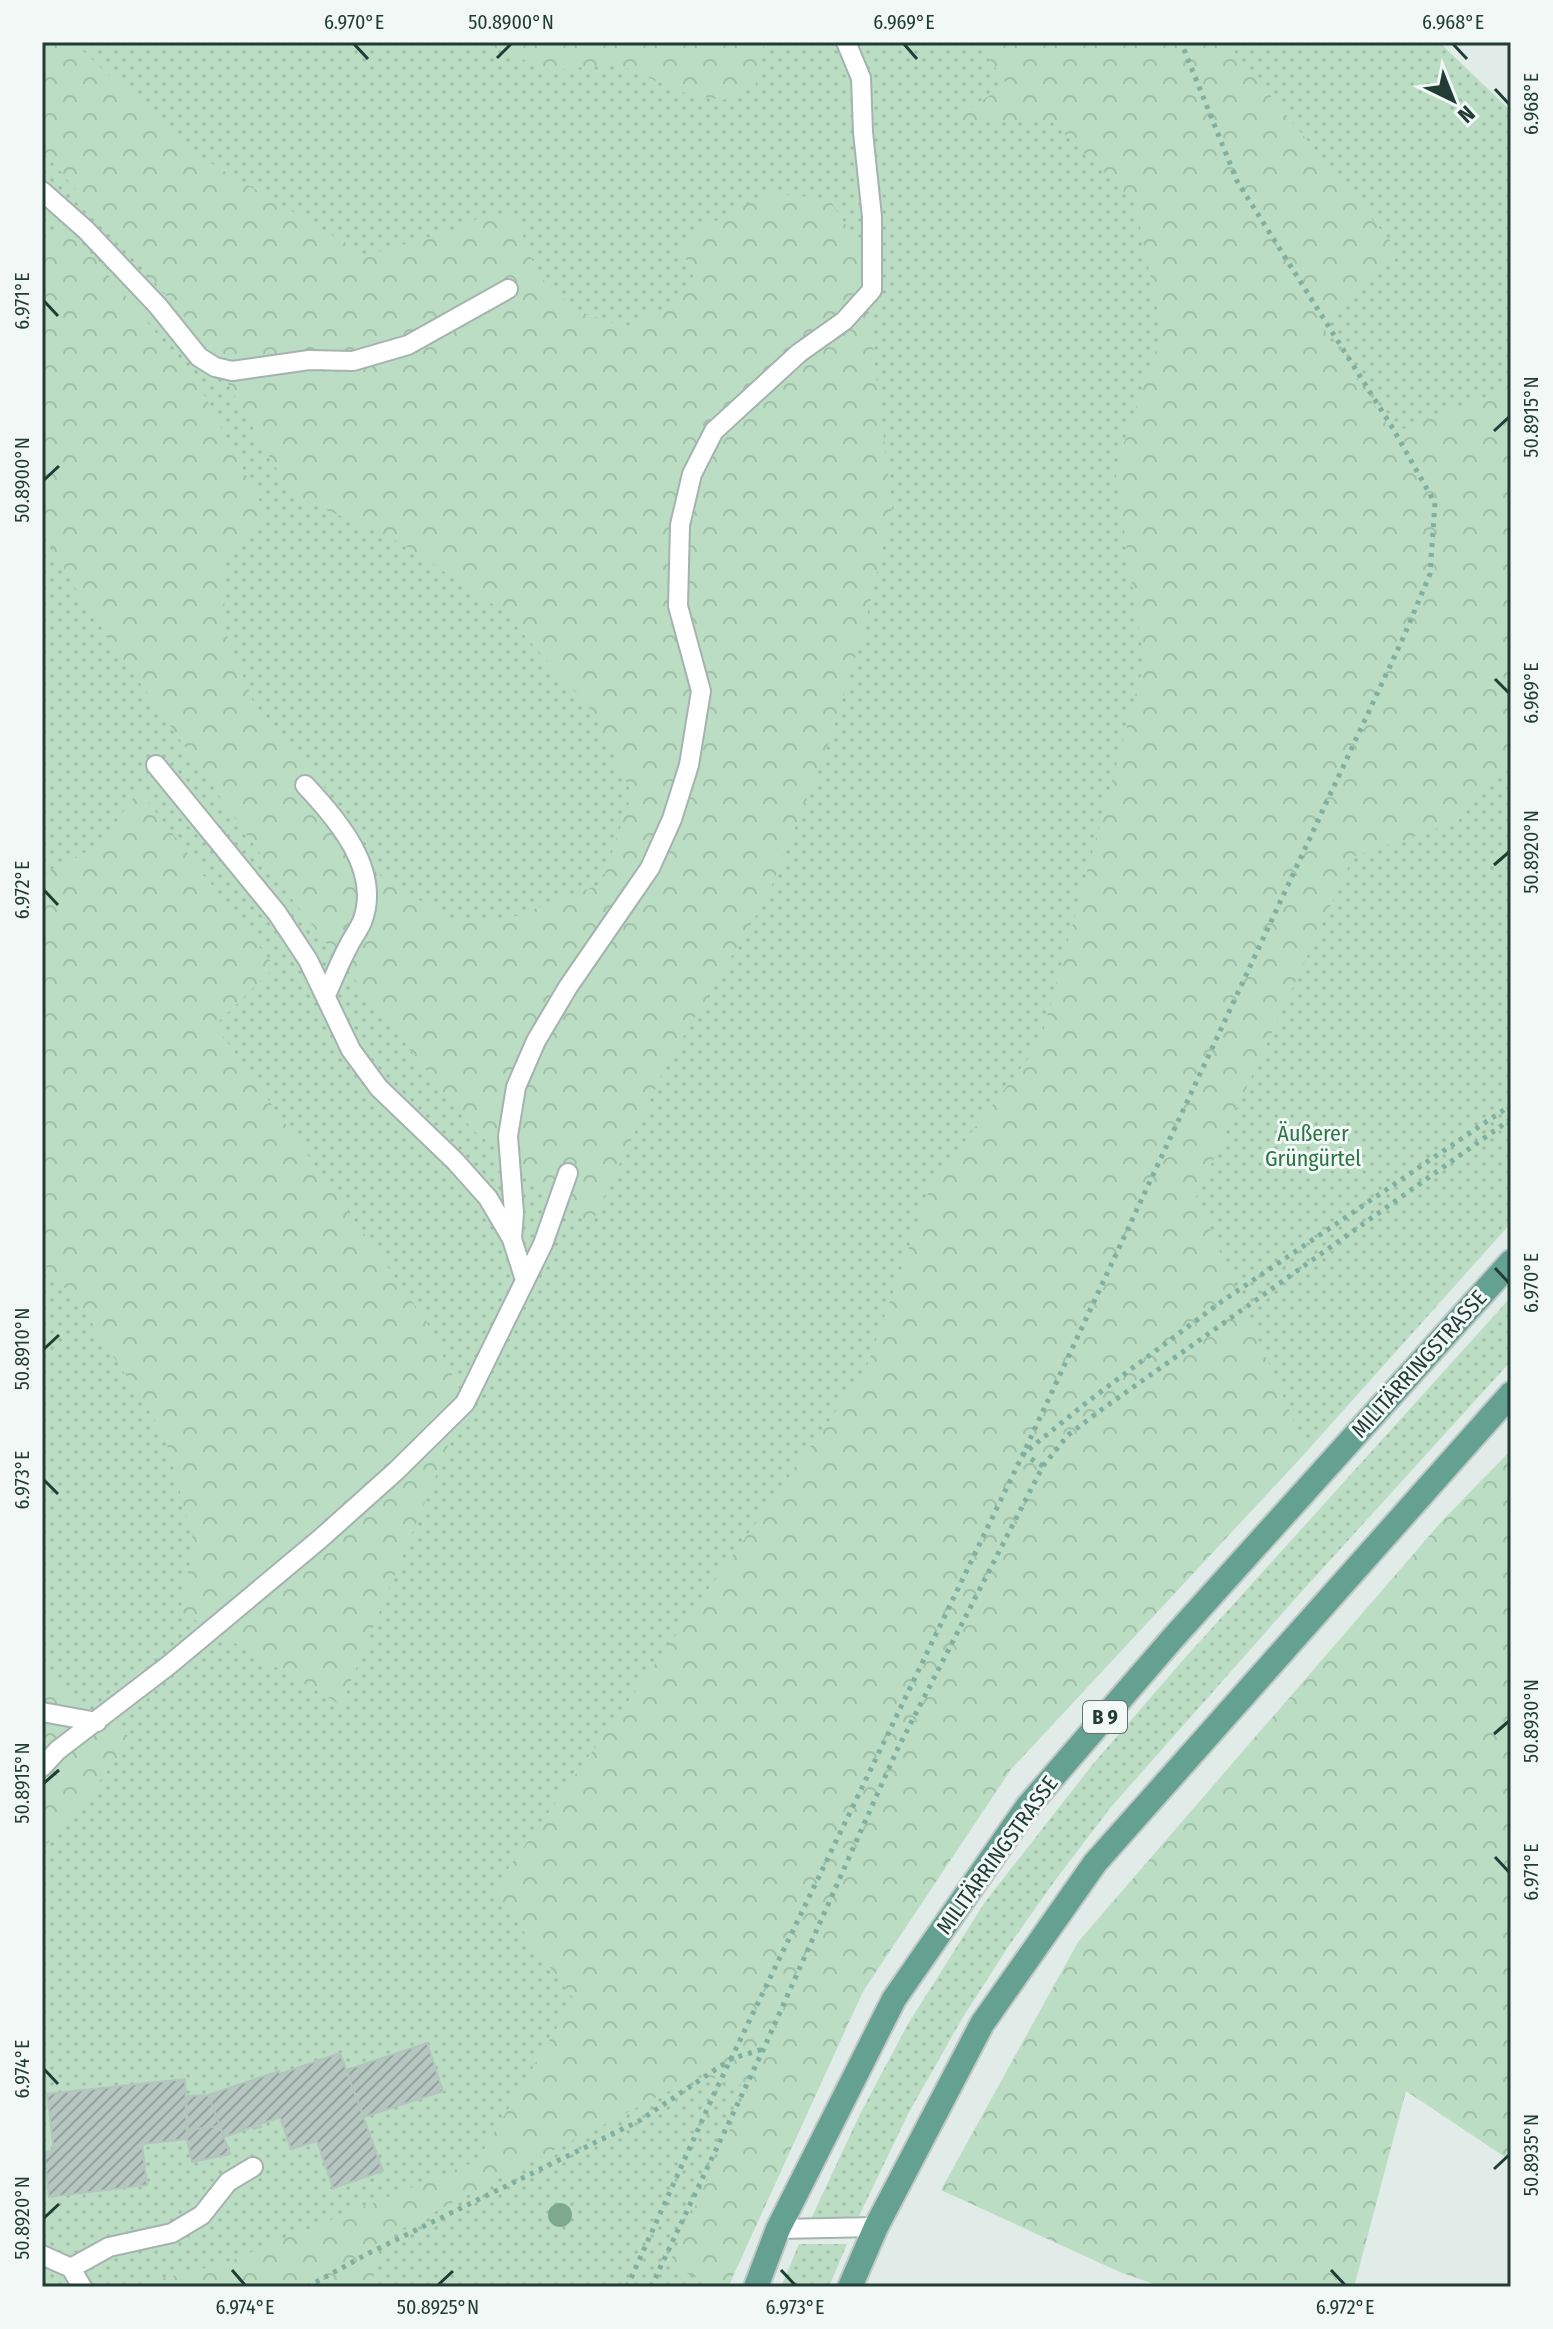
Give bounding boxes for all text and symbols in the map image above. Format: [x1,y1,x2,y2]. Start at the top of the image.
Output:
text: 6.970°E [324,10,384,34]
text: 50.8900°N [468,10,554,34]
text: 6.969°E [873,10,935,34]
text: 6.968°E [1422,10,1484,34]
north arrow [1413,60,1493,140]
text: 6.968°E [1519,73,1543,135]
text: N [1452,100,1480,129]
text: 6.971°E [10,272,34,330]
text: 50.8915°N [1519,376,1543,458]
text: 50.8900°N [10,437,34,523]
text: 6.969°E [1519,662,1543,724]
text: 50.8920°N [1519,810,1543,894]
text: 6.972°E [10,861,34,919]
park label: Äußerer Grüngürtel [1265,1120,1361,1172]
text: 6.970°E [1519,1253,1543,1313]
street label: MILITÄRRINGSTRASSE [1346,1285,1492,1443]
text: 50.8910°N [10,1308,34,1390]
text: 6.973°E [10,1451,34,1509]
text: 50.8930°N [1519,1679,1543,1763]
road number: B 9 [1083,1701,1127,1733]
text: 50.8915°N [10,1742,34,1824]
street label: MILITÄRRINGSTRASSE [930,1770,1064,1940]
text: 6.971°E [1519,1843,1543,1901]
text: 6.974°E [10,2040,34,2098]
text: 50.8935°N [1519,2114,1543,2196]
text: 50.8920°N [10,2176,34,2260]
text: 6.974°E [216,2295,274,2319]
text: 50.8925°N [397,2295,479,2319]
text: 6.973°E [766,2295,824,2319]
text: 6.972°E [1316,2295,1374,2319]

